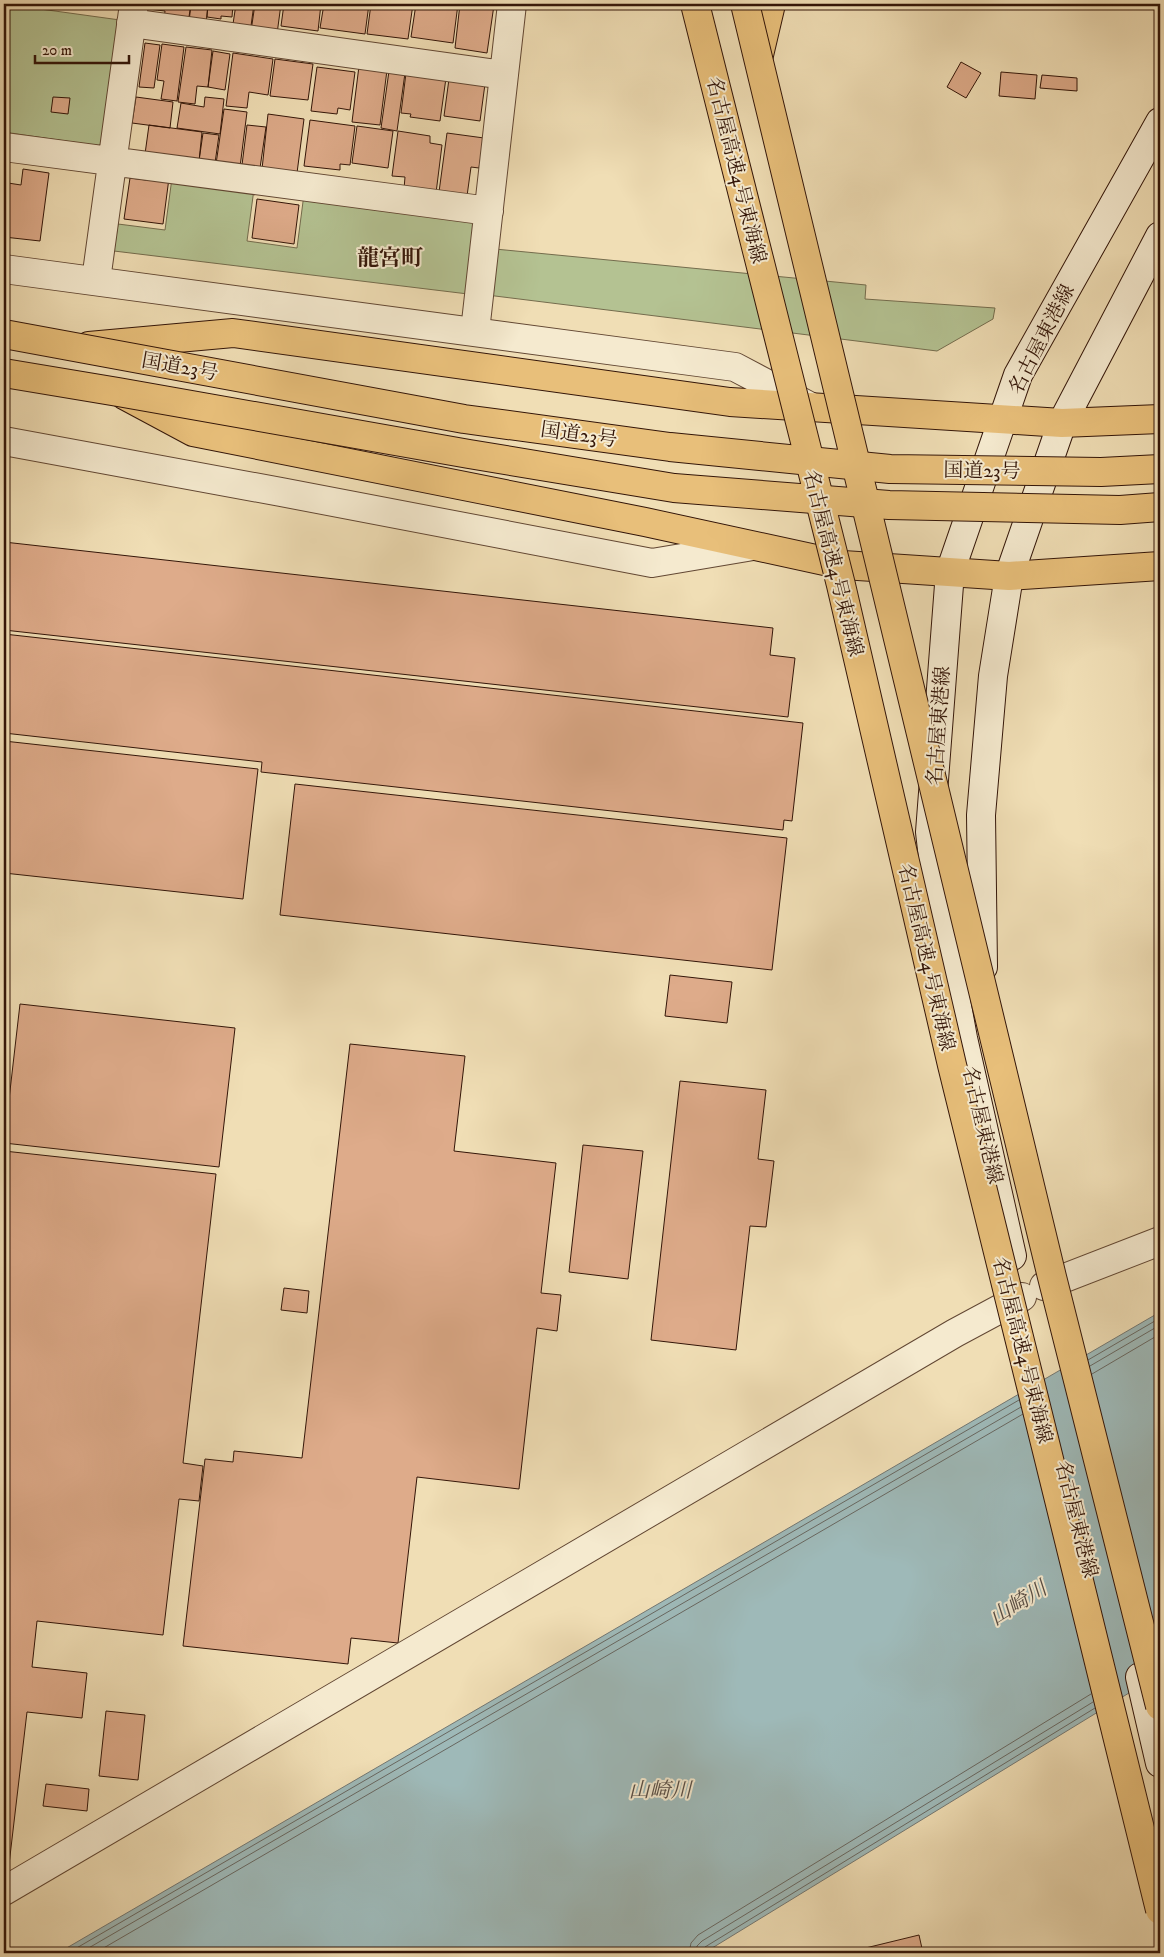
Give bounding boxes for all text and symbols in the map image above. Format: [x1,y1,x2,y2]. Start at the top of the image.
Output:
scale bar [35,32,129,64]
text: 20 m [42,41,72,60]
street label: 名古屋高速4号東海線 [700,74,771,266]
district label: 龍宮町 [357,245,423,272]
street label: 名古屋東港線 [1004,281,1081,399]
street label: 国道23号 [140,348,220,386]
street label: 国道23号 [539,418,619,453]
street label: 国道23号 [943,458,1021,485]
street label: 名古屋高速4号東海線 [797,467,868,659]
street label: 名古屋東港線 [923,665,956,787]
street label: 名古屋高速4号東海線 [892,861,959,1053]
street label: 名古屋東港線 [956,1064,1007,1187]
street label: 名古屋高速4号東海線 [986,1254,1057,1446]
street label: 名古屋東港線 [1049,1458,1102,1581]
water label: 山崎川 [985,1575,1054,1632]
water label: 山崎川 [629,1778,693,1804]

